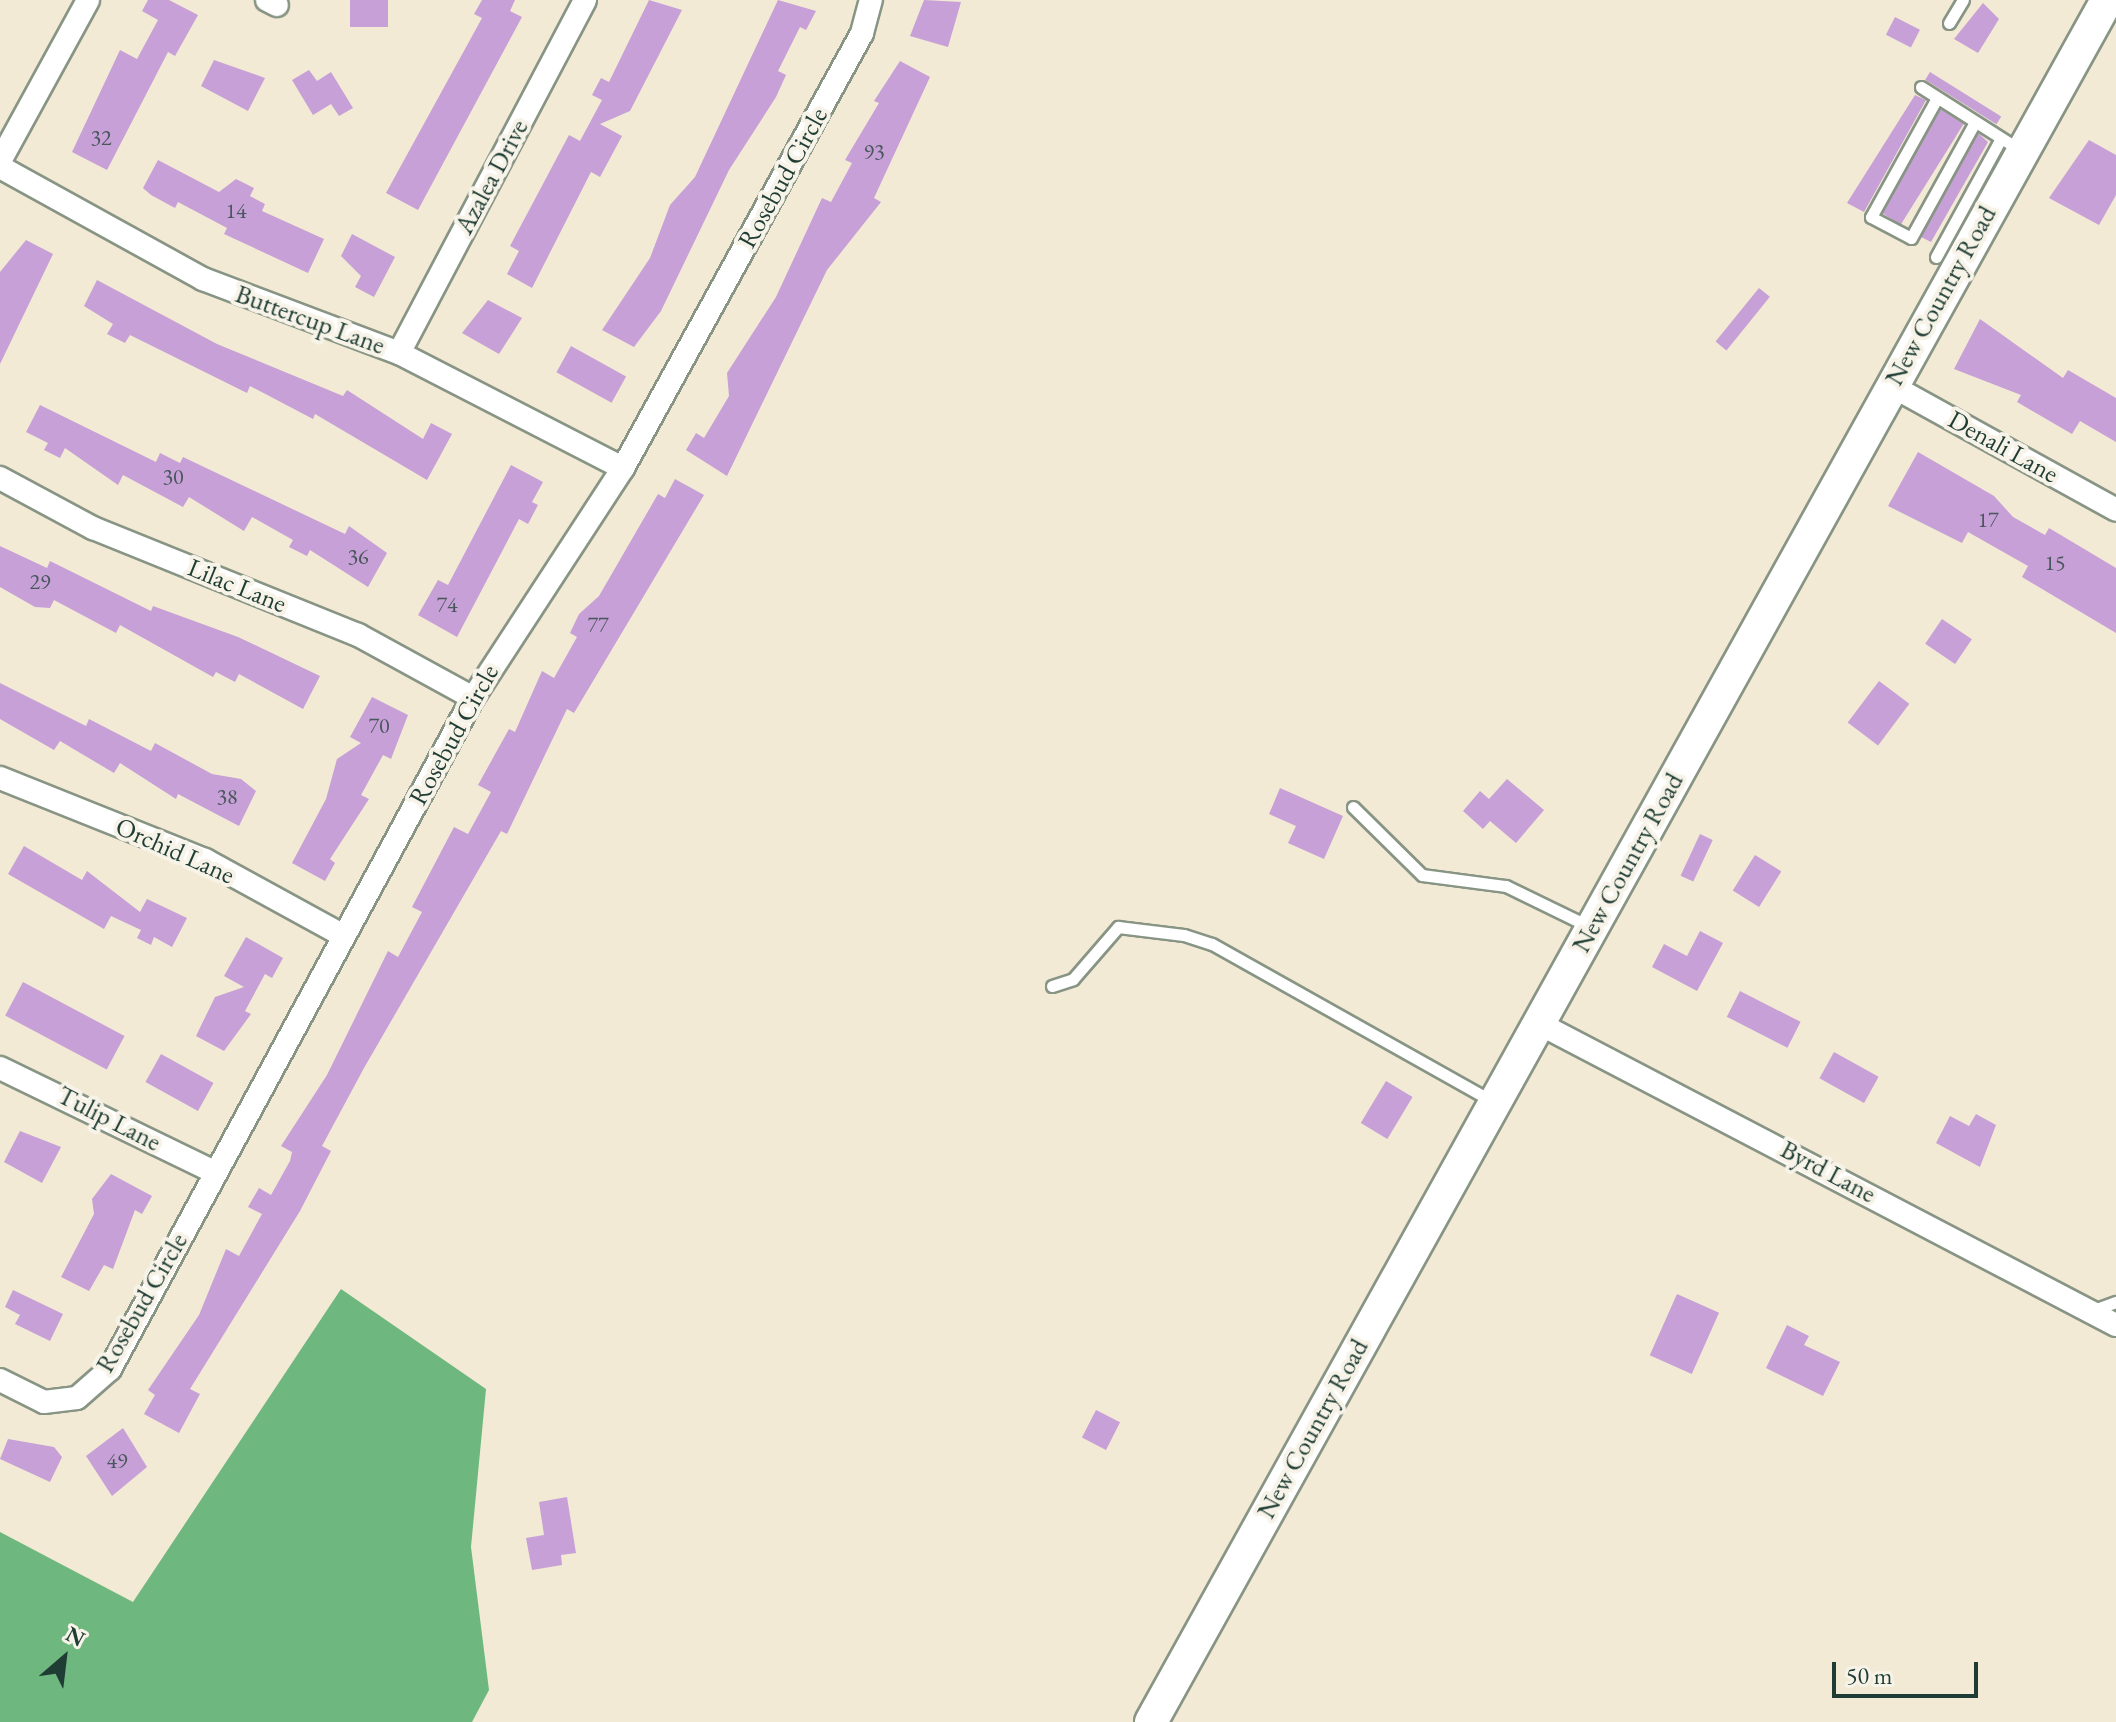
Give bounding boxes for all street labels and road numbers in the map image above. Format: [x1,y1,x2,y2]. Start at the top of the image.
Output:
street label: Rosebud Circle [732,102,834,254]
street label: Azalea Drive [449,114,535,240]
street label: New Country Road [1879,201,2003,391]
street label: Buttercup Lane [231,279,389,361]
street label: Denali Lane [1942,404,2064,490]
street label: Lilac Lane [183,552,291,620]
street label: Rosebud Circle [403,659,505,811]
street label: New Country Road [1566,768,1690,958]
street label: Orchid Lane [111,811,239,891]
street label: Tulip Lane [52,1080,166,1158]
street label: Byrd Lane [1775,1134,1881,1210]
street label: Rosebud Circle [90,1228,194,1378]
street label: New Country Road [1251,1334,1375,1524]

